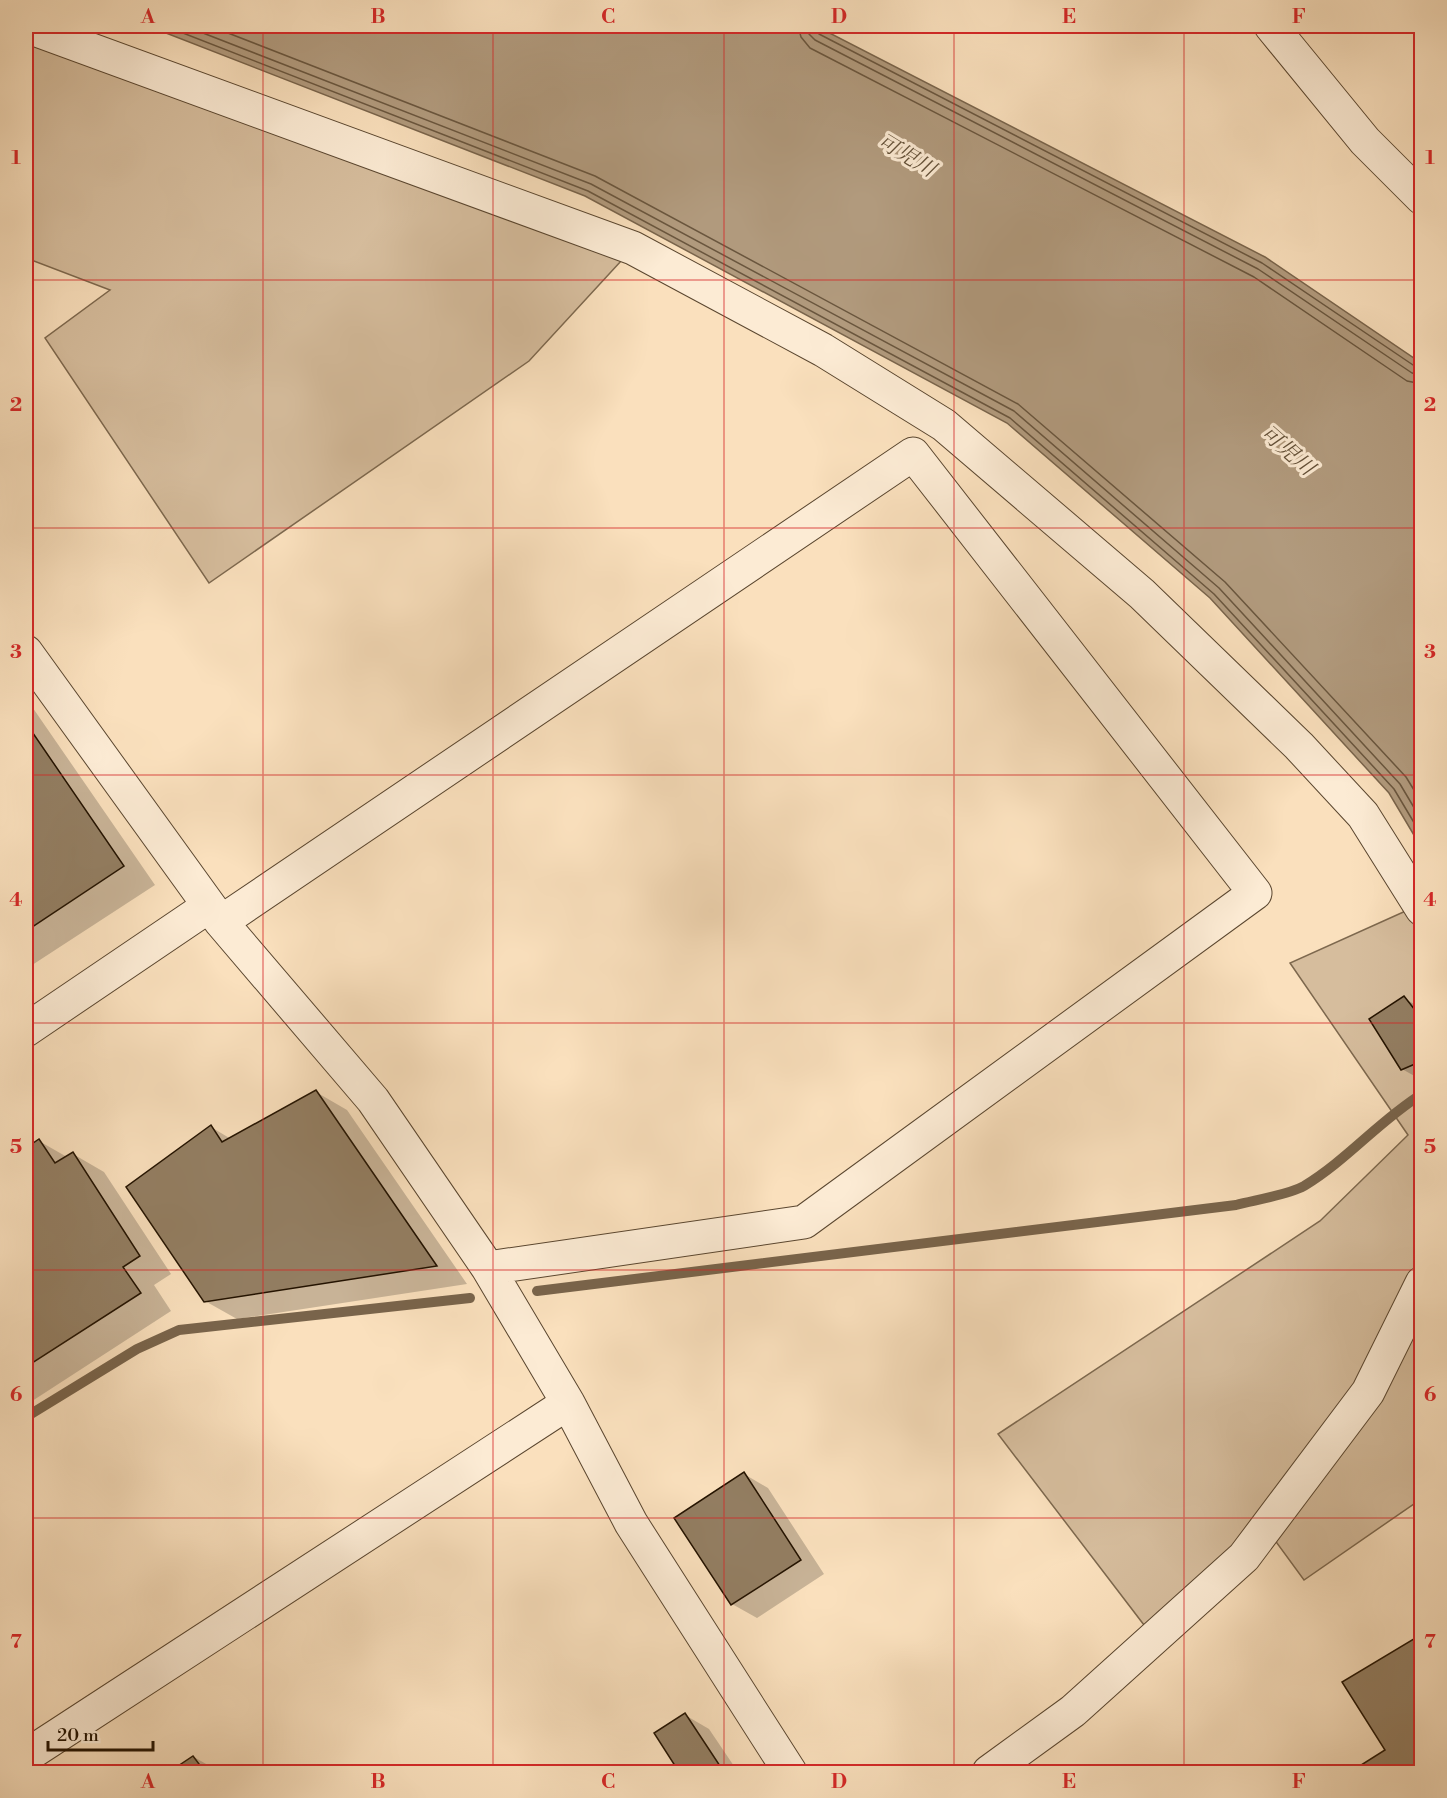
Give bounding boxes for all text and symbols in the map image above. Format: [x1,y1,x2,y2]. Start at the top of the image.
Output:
text: A [140,5,156,30]
text: B [370,5,386,30]
text: C [601,5,615,30]
text: D [831,5,847,30]
text: E [1062,5,1076,30]
text: F [1292,5,1306,30]
water label: 可児川 [872,129,941,184]
text: 1 [11,146,21,171]
text: 1 [1425,146,1435,171]
text: 2 [10,393,22,418]
text: 2 [1424,393,1436,418]
water label: 可児川 [1255,421,1321,483]
text: 3 [10,640,22,665]
text: 3 [1424,640,1436,665]
text: 4 [9,888,23,913]
text: 4 [1423,888,1437,913]
text: 5 [10,1135,22,1160]
text: 5 [1424,1135,1436,1160]
text: 6 [10,1383,23,1408]
text: 6 [1424,1383,1437,1408]
text: 7 [10,1630,22,1655]
text: 7 [1424,1630,1436,1655]
scale bar [48,1714,153,1752]
text: 20 m [57,1724,99,1747]
text: A [140,1770,156,1795]
text: B [370,1770,386,1795]
text: C [601,1770,615,1795]
text: D [831,1770,847,1795]
text: E [1062,1770,1076,1795]
text: F [1292,1770,1306,1795]

